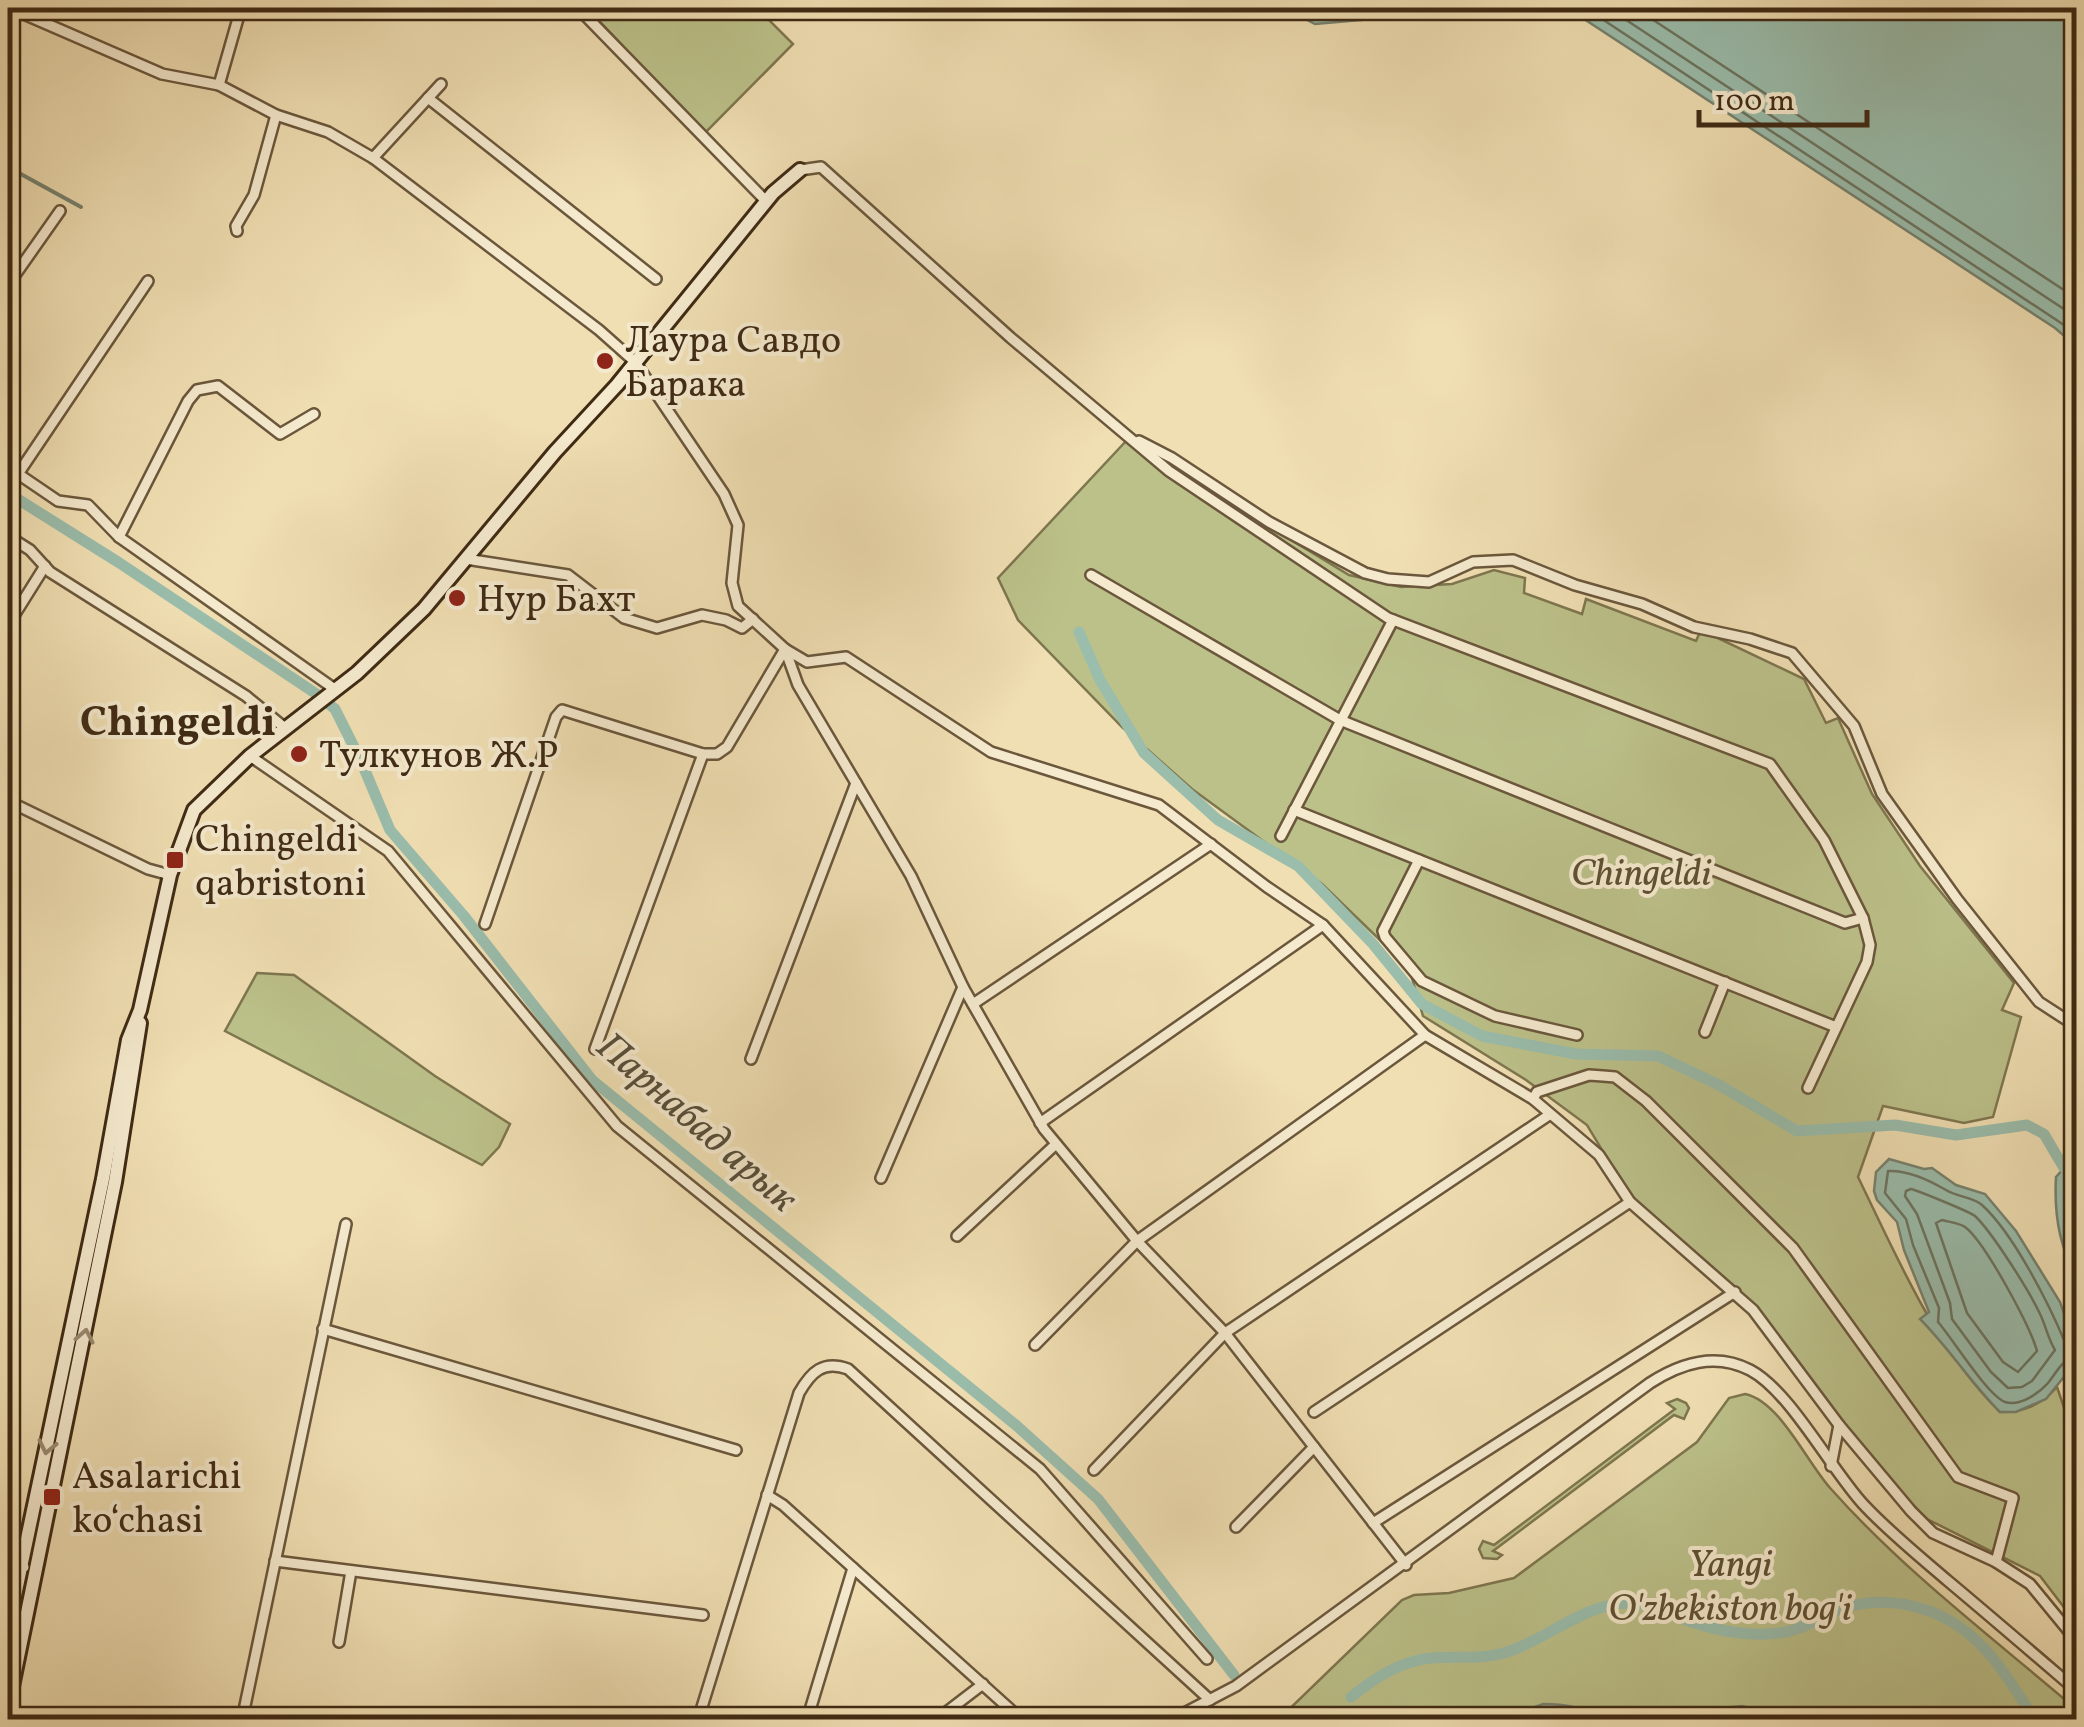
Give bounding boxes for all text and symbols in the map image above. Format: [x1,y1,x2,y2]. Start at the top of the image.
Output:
scale bar [1699,65,1866,127]
text: 100 m [1714,81,1795,123]
place label: Лаура Савдо Барака [625,316,841,413]
marker: Лаура Савдо Барака [594,350,616,372]
place label: Нур Бахт [477,575,635,628]
marker: Нур Бахт [446,587,468,609]
district label: Chingeldi [80,695,276,754]
place label: Тулкунов Ж.Р [319,731,558,784]
marker: Тулкунов Ж.Р [288,743,310,765]
place label: Chingeldi qabristoni [195,815,366,912]
marker: Chingeldi qabristoni [164,849,186,871]
park label: Chingeldi [1571,849,1712,902]
water label: Парнабад арык [583,1021,809,1228]
one-way arrow [74,1328,95,1345]
one-way arrow [38,1438,59,1455]
place label: Asalarichi koʻchasi [72,1452,242,1549]
marker: Asalarichi koʻchasi [41,1486,63,1508]
park label: Yangi O'zbekiston bog'i [1608,1540,1852,1637]

